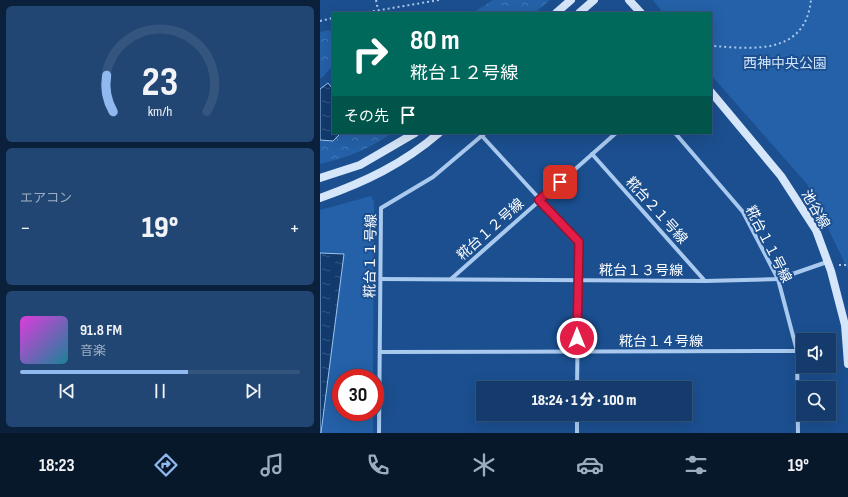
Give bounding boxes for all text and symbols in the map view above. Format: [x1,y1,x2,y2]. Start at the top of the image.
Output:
text: 80 m [410,24,459,57]
icon: right [344,28,396,80]
park label: 西神中央公園 [743,55,827,72]
text: 23 [142,58,178,107]
text: 糀台１２号線 [410,63,518,84]
text: km/h [148,103,172,120]
icon: arrive [397,104,419,126]
text: その先 [344,107,389,126]
pin [543,165,577,199]
icon: arrive [549,171,571,193]
street label: 糀台２１号線 [622,173,691,247]
street label: 池谷線 [798,187,833,232]
text: エアコン [20,190,72,206]
street label: 糀台１２号線 [453,195,527,264]
street label: 糀台１１号線 [742,203,795,286]
text: 19° [142,210,178,246]
street label: 糀台１１号線 [361,214,380,298]
text: − [20,215,31,242]
text: + [289,215,300,242]
street label: 糀台１３号線 [599,262,683,279]
position arrow [556,317,598,359]
text: 91.8 FM [80,321,122,340]
street label: 糀台１４号線 [619,333,703,350]
map controls [796,333,836,421]
button: sound [796,333,836,373]
text: 音楽 [80,343,106,359]
speed limit sign: 30 [332,369,384,421]
icon: previous [56,380,78,402]
icon: pause [149,380,171,402]
icon: next [242,380,264,402]
button: search [796,381,836,421]
text: 18:24 · 1 分 · 100 m [532,391,636,410]
icon: directions [152,451,180,479]
icon: music [258,451,286,479]
icon: phone [364,451,392,479]
icon: climate [470,451,498,479]
icon: car [576,451,604,479]
icon: filters [682,451,710,479]
text: 18:23 [39,455,74,476]
text: 19° [788,455,809,476]

